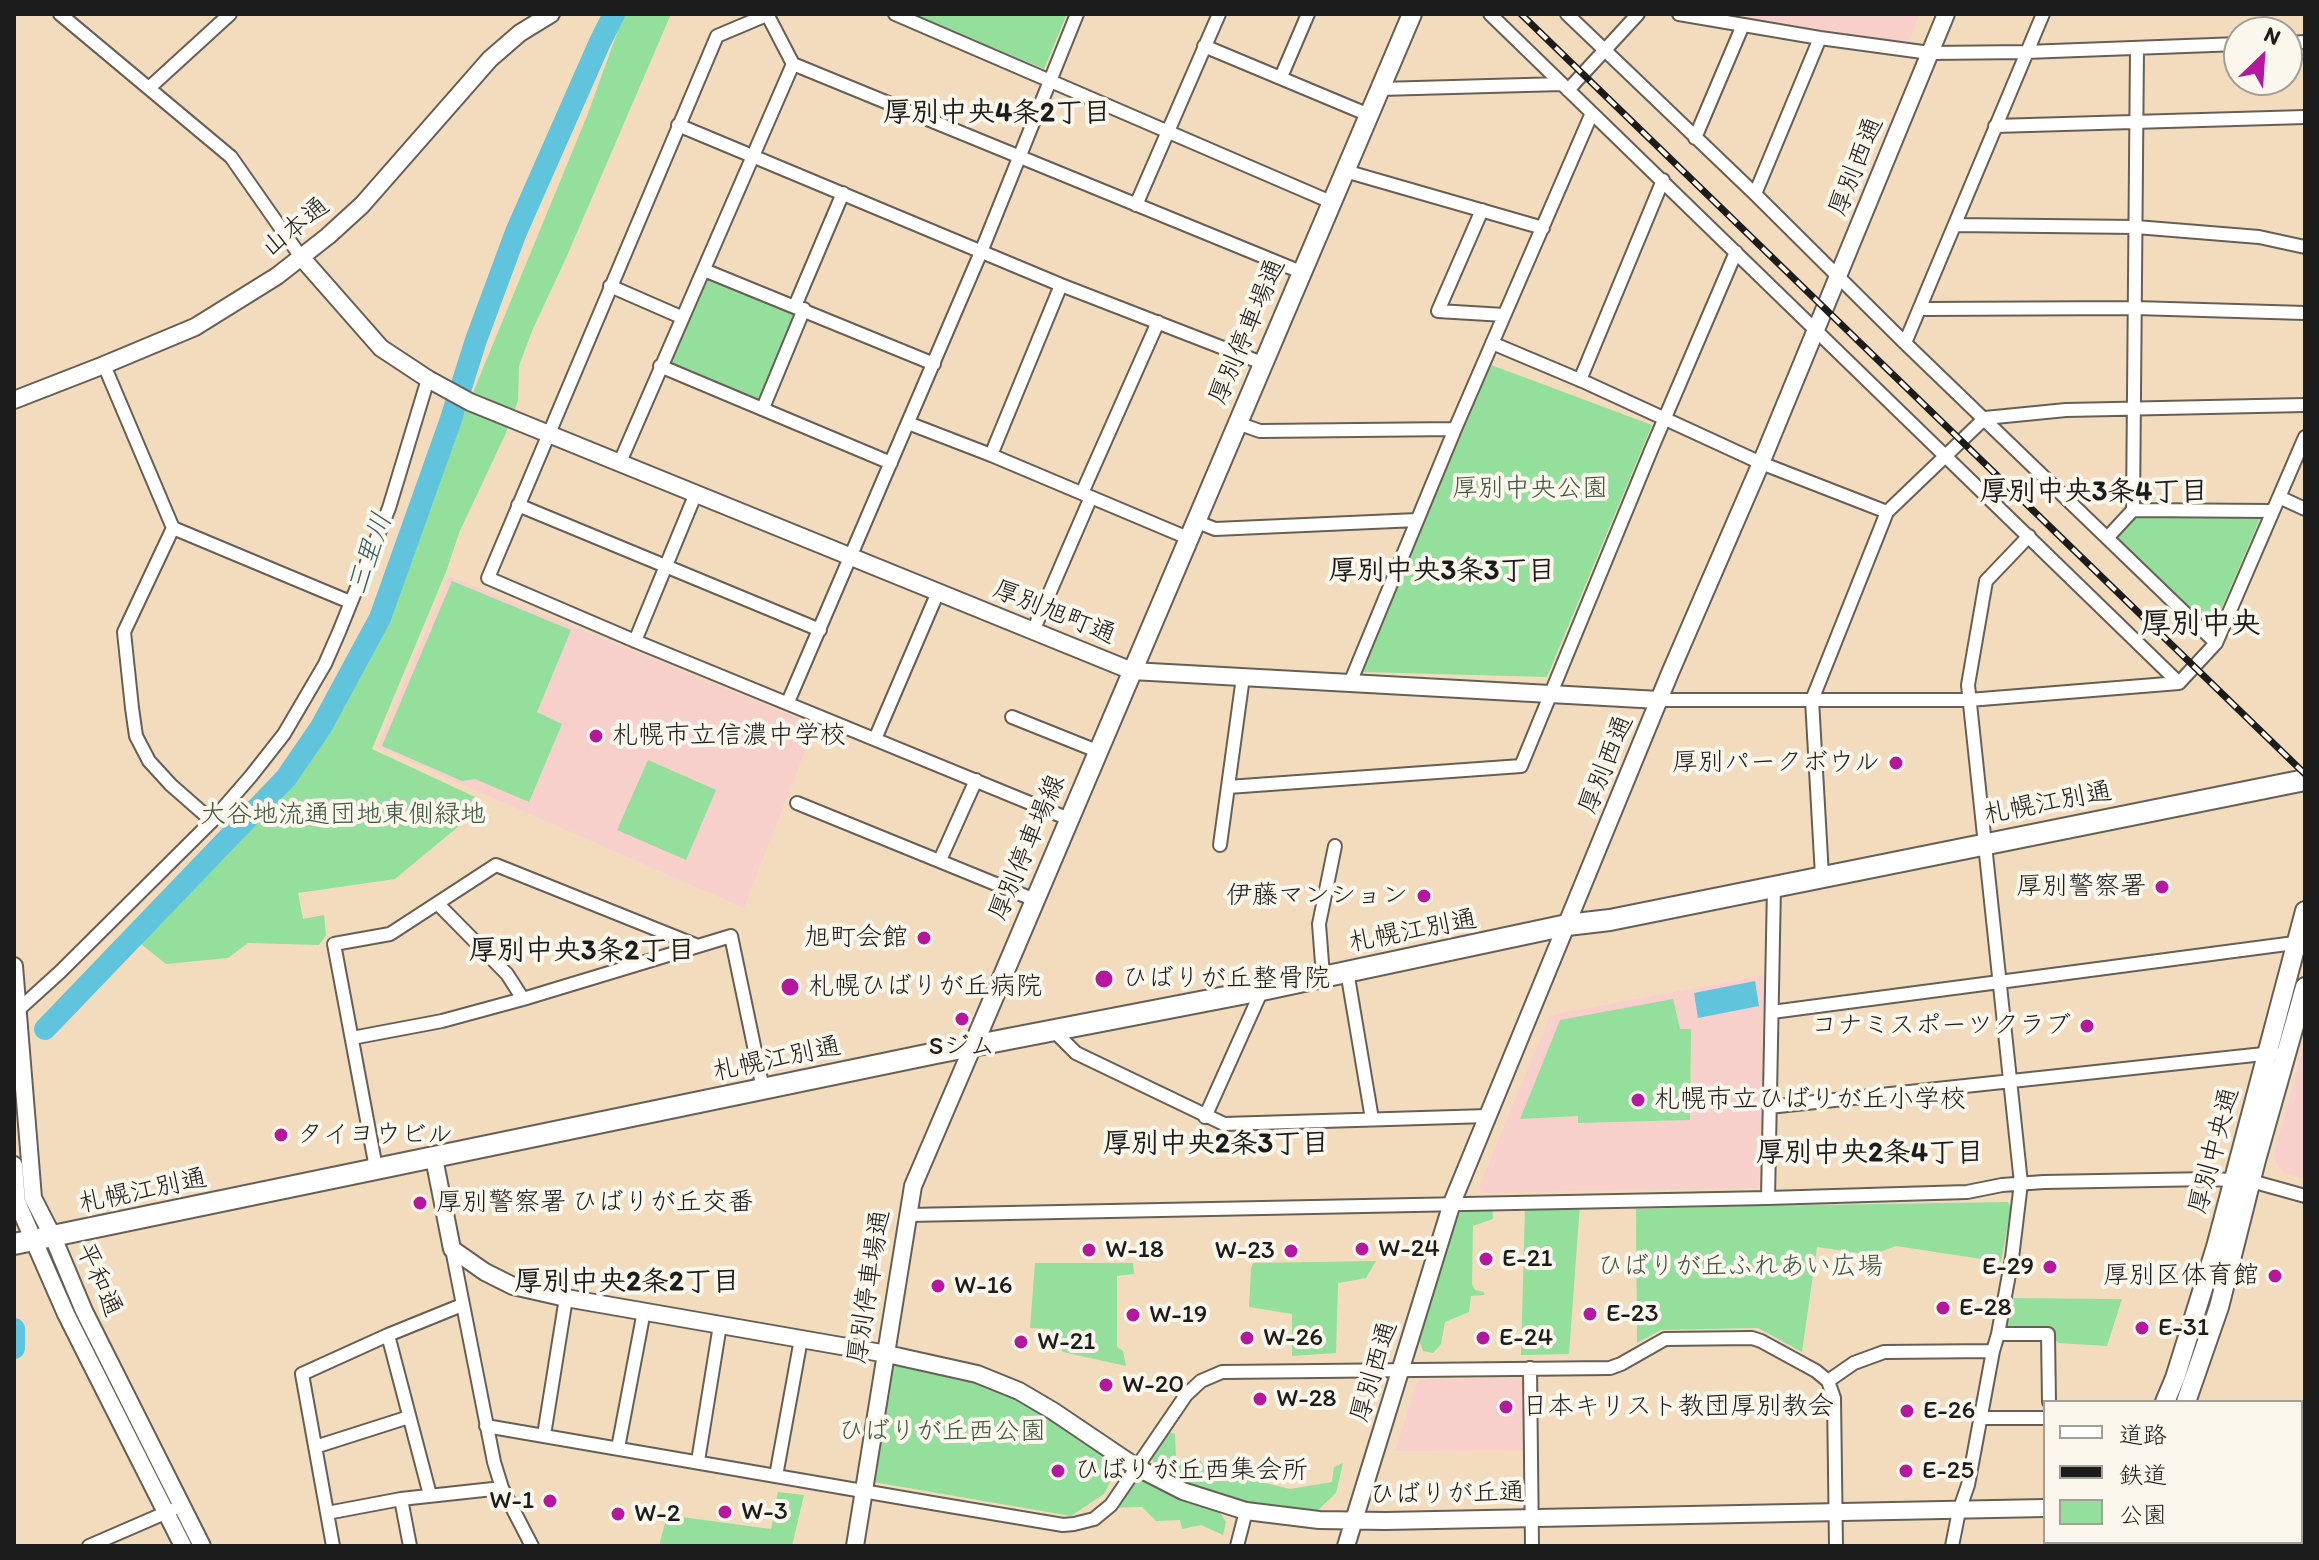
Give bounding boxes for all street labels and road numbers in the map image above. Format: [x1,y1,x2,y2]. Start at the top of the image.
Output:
street label: 厚別西通 [1823,113,1891,221]
street label: 山本通 [256,191,336,265]
street label: 厚別停車場通 [1203,254,1293,410]
street label: 厚別旭町通 [988,574,1120,652]
street label: 厚別西通 [1573,711,1641,819]
street label: 厚別停車場線 [983,770,1073,926]
street label: 札幌江別通 [1981,776,2115,832]
street label: 札幌江別通 [1346,904,1480,960]
street label: 札幌江別通 [710,1031,844,1089]
street label: 厚別中央通 [2183,1084,2247,1218]
street label: 札幌江別通 [76,1163,210,1221]
street label: 厚別停車場通 [842,1208,898,1366]
street label: 平和通 [68,1238,128,1322]
street label: 厚別西通 [1345,1318,1405,1426]
street label: ひばりが丘通 [1369,1478,1525,1512]

